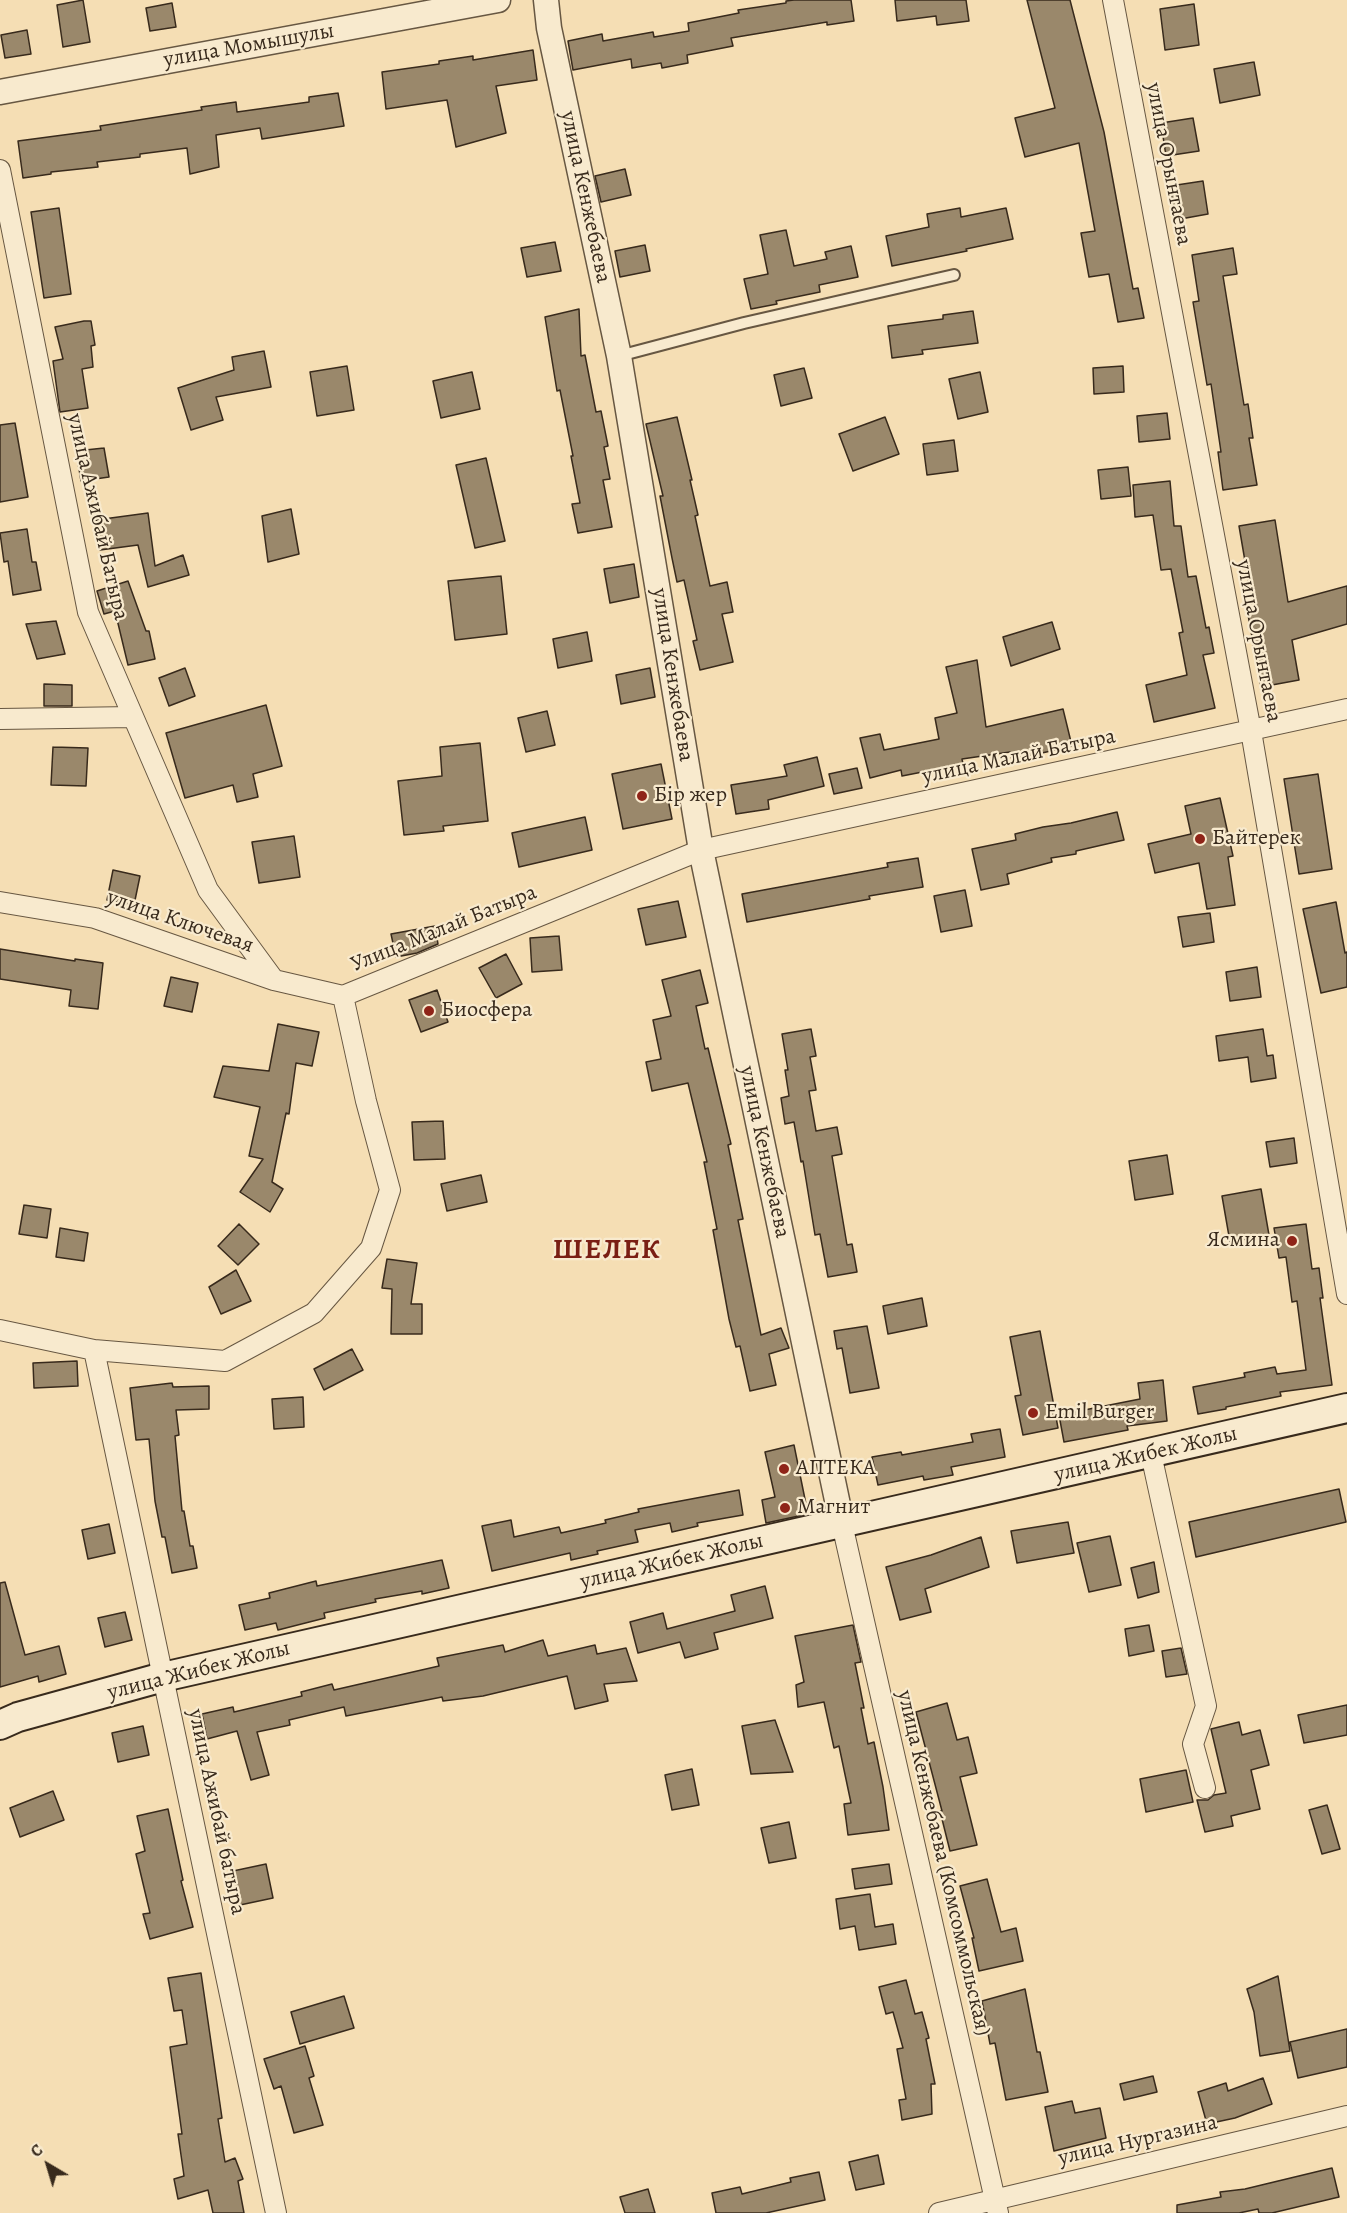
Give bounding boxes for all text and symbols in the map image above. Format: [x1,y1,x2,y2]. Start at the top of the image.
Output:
street label: улица Момышулы [162,18,336,74]
street label: улица Орынтаева [1139,80,1197,248]
street label: улица Кенжебаева [554,109,616,285]
street label: улица Ажибай Батыра [60,411,134,623]
street label: улица Орынтаева [1229,557,1287,725]
street label: улица Кенжебаева [645,586,699,764]
street label: улица Малай Батыра [920,724,1118,790]
place label: Бір жер [654,783,727,809]
marker: Бір жер [635,789,649,803]
place label: Байтерек [1212,826,1301,852]
marker: Байтерек [1193,832,1207,846]
street label: Улица Малай Батыра [347,880,541,978]
street label: улица Ключевая [103,885,257,959]
place label: Биосфера [441,998,532,1024]
marker: Биосфера [422,1004,436,1018]
street label: улица Кенжебаева [733,1064,795,1240]
place label: Ясмина [1207,1228,1280,1254]
district label: ШЕЛЕК [553,1234,661,1268]
marker: Ясмина [1285,1234,1299,1248]
place label: Emil Burger [1045,1400,1154,1426]
marker: Emil Burger [1026,1406,1040,1420]
street label: улица Жибек Жолы [1052,1421,1240,1489]
place label: АПТЕКА [796,1456,876,1482]
marker: АПТЕКА [777,1462,791,1476]
place label: Магнит [797,1495,870,1521]
marker: Магнит [778,1501,792,1515]
street label: улица Жибек Жолы [578,1528,766,1596]
street label: улица Жибек Жолы [105,1636,293,1706]
street label: улица Кенжебаева (Комсоммольская) [890,1688,996,2038]
street label: улица Ажибай батыра [181,1707,251,1917]
street label: улица Нургазина [1056,2110,1220,2172]
north arrow [18,2135,78,2195]
text: С [26,2139,48,2163]

